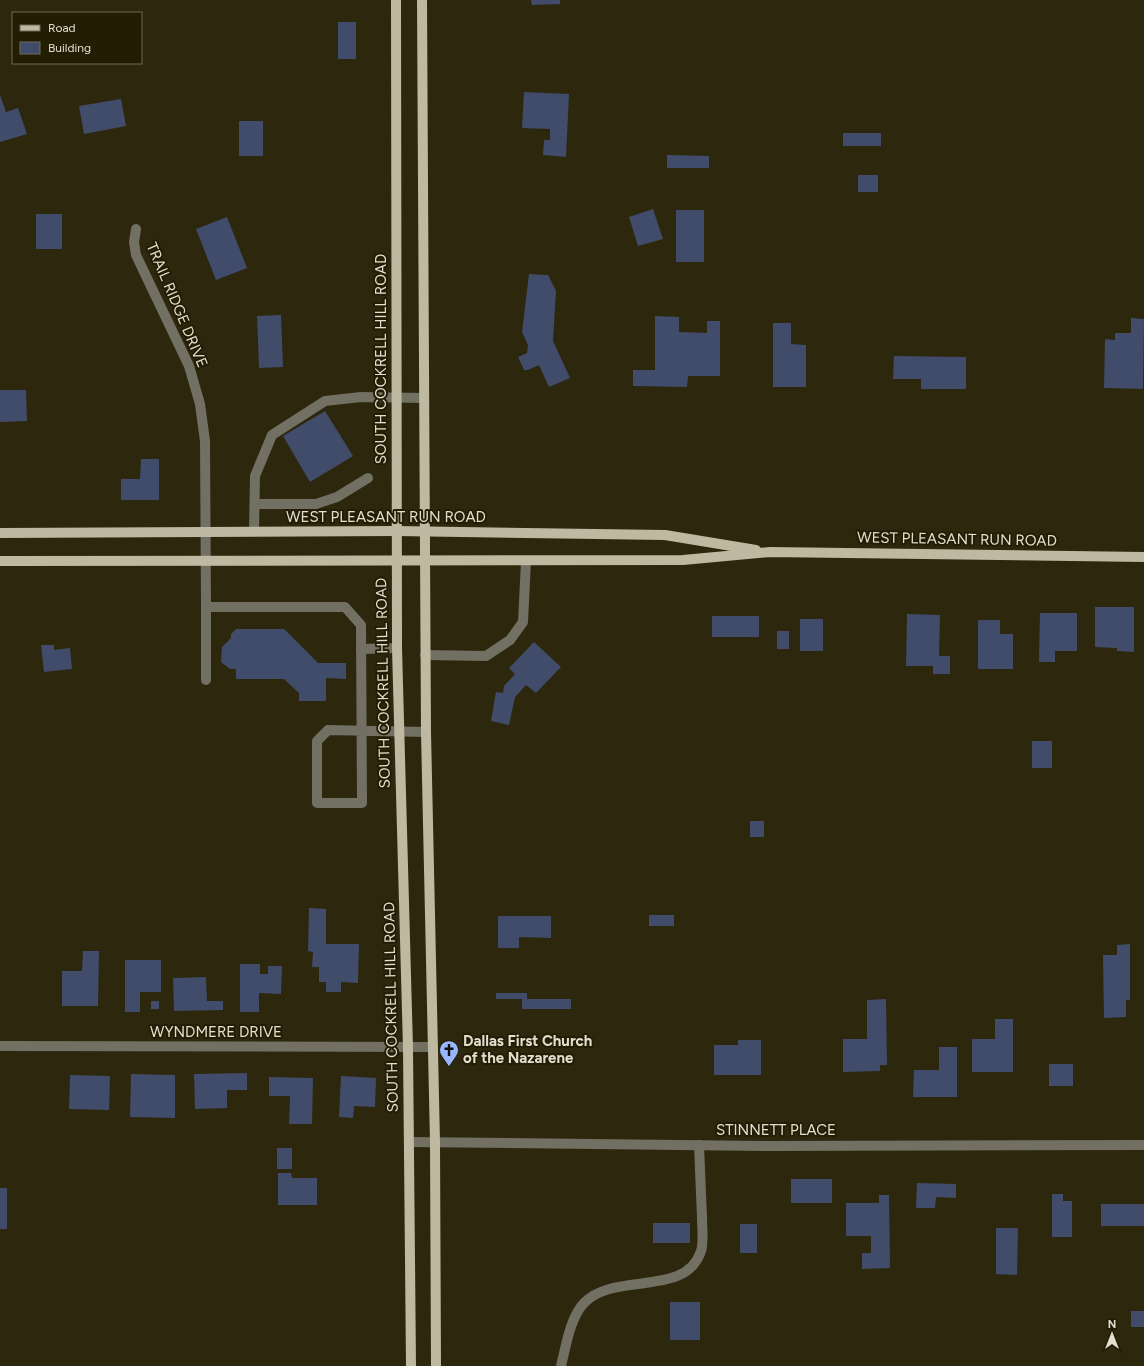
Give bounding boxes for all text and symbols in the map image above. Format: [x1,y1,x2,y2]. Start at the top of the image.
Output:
legend [12,12,142,64]
text: Road [48,21,76,35]
text: Building [48,41,91,55]
street label: TRAIL RIDGE DRIVE [142,240,212,370]
street label: SOUTH COCKRELL HILL ROAD [372,254,390,464]
street label: WEST PLEASANT RUN ROAD [286,508,486,526]
street label: WEST PLEASANT RUN ROAD [857,528,1057,550]
street label: SOUTH COCKRELL HILL ROAD [372,577,394,789]
street label: SOUTH COCKRELL HILL ROAD [380,901,402,1113]
street label: WYNDMERE DRIVE [150,1023,282,1041]
place label: Dallas First Church of the Nazarene [463,1032,592,1067]
church icon: Dallas First Church of the Nazarene [438,1039,460,1067]
street label: STINNETT PLACE [716,1121,836,1139]
north arrow [1092,1314,1132,1354]
text: N [1108,1318,1116,1331]

